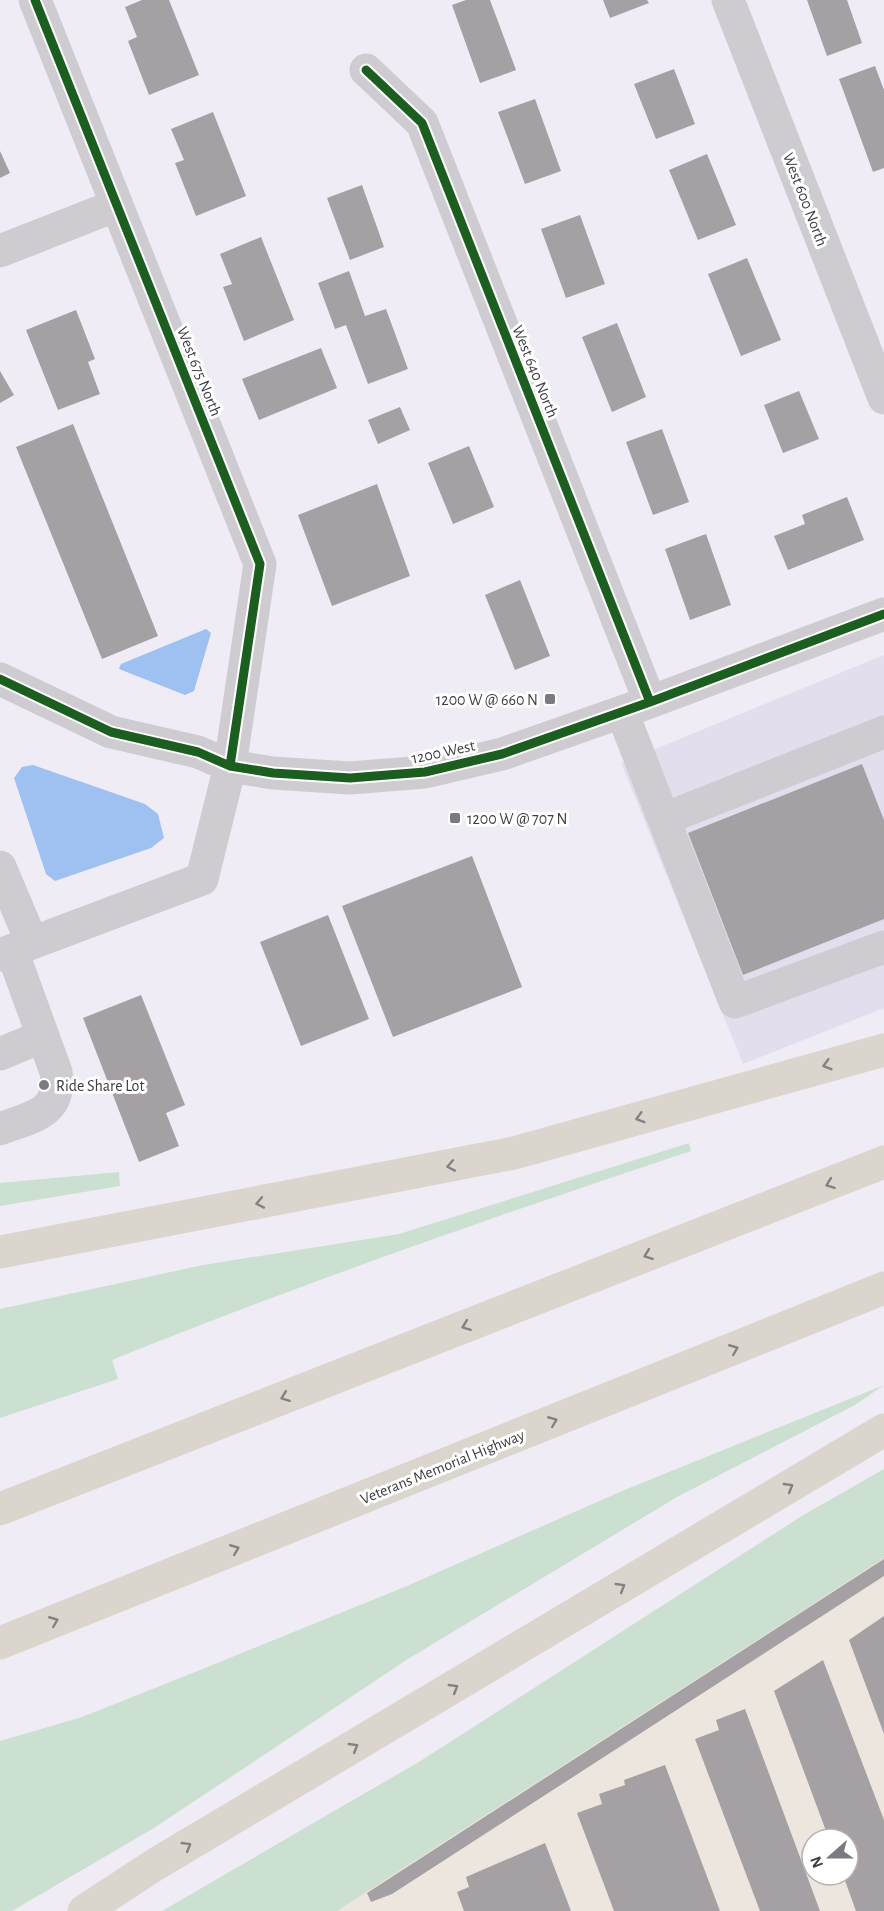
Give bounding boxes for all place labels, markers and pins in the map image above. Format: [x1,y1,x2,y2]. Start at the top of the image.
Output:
place label: 1200 W @ 660 N [436,692,538,708]
marker: 1200 W @ 660 N [543,692,557,706]
marker: 1200 W @ 707 N [448,811,462,825]
place label: 1200 W @ 707 N [467,811,567,827]
marker: Ride Share Lot [37,1078,51,1092]
place label: Ride Share Lot [56,1078,145,1094]

